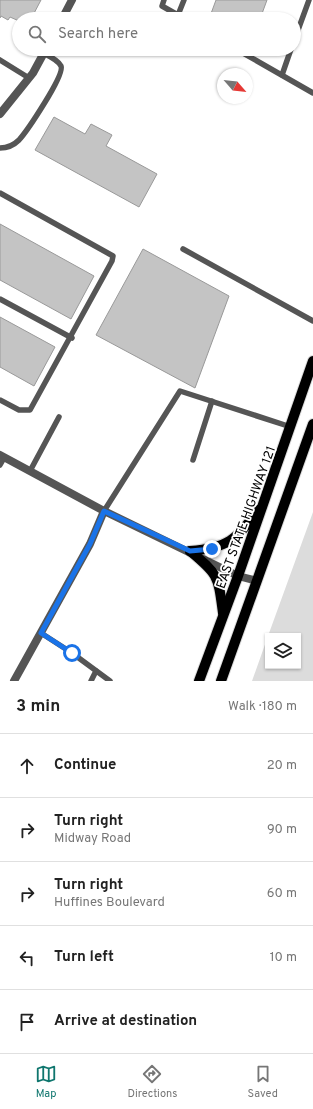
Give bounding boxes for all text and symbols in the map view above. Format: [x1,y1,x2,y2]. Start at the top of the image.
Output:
search box [12,12,301,56]
icon: search [26,23,48,45]
text: Search here [58,25,138,44]
north arrow [217,68,253,104]
street label: EAST STATE HIGHWAY 121 [214,444,280,591]
route end [203,540,221,558]
map controls [265,633,301,669]
button: layers [265,633,301,669]
route start [63,644,81,662]
text: 3 min [16,696,60,718]
text: Walk · 180 m [228,699,297,715]
icon: ahead [16,755,38,777]
text: Continue [54,756,116,775]
text: 20 m [267,758,297,774]
text: Turn right [54,812,123,831]
icon: right [16,819,38,841]
text: 90 m [267,822,297,838]
text: Midway Road [54,831,131,847]
text: Turn right [54,876,123,895]
icon: right [16,883,38,905]
text: 60 m [267,886,297,902]
text: Huffines Boulevard [54,895,165,911]
icon: left [16,947,38,969]
text: Turn left [54,948,114,967]
text: 10 m [270,950,297,966]
icon: arrive [16,1011,38,1033]
text: Arrive at destination [54,1012,197,1031]
tab: Map [35,1063,57,1101]
tab: Directions [127,1063,177,1101]
tab: Saved [248,1063,278,1101]

